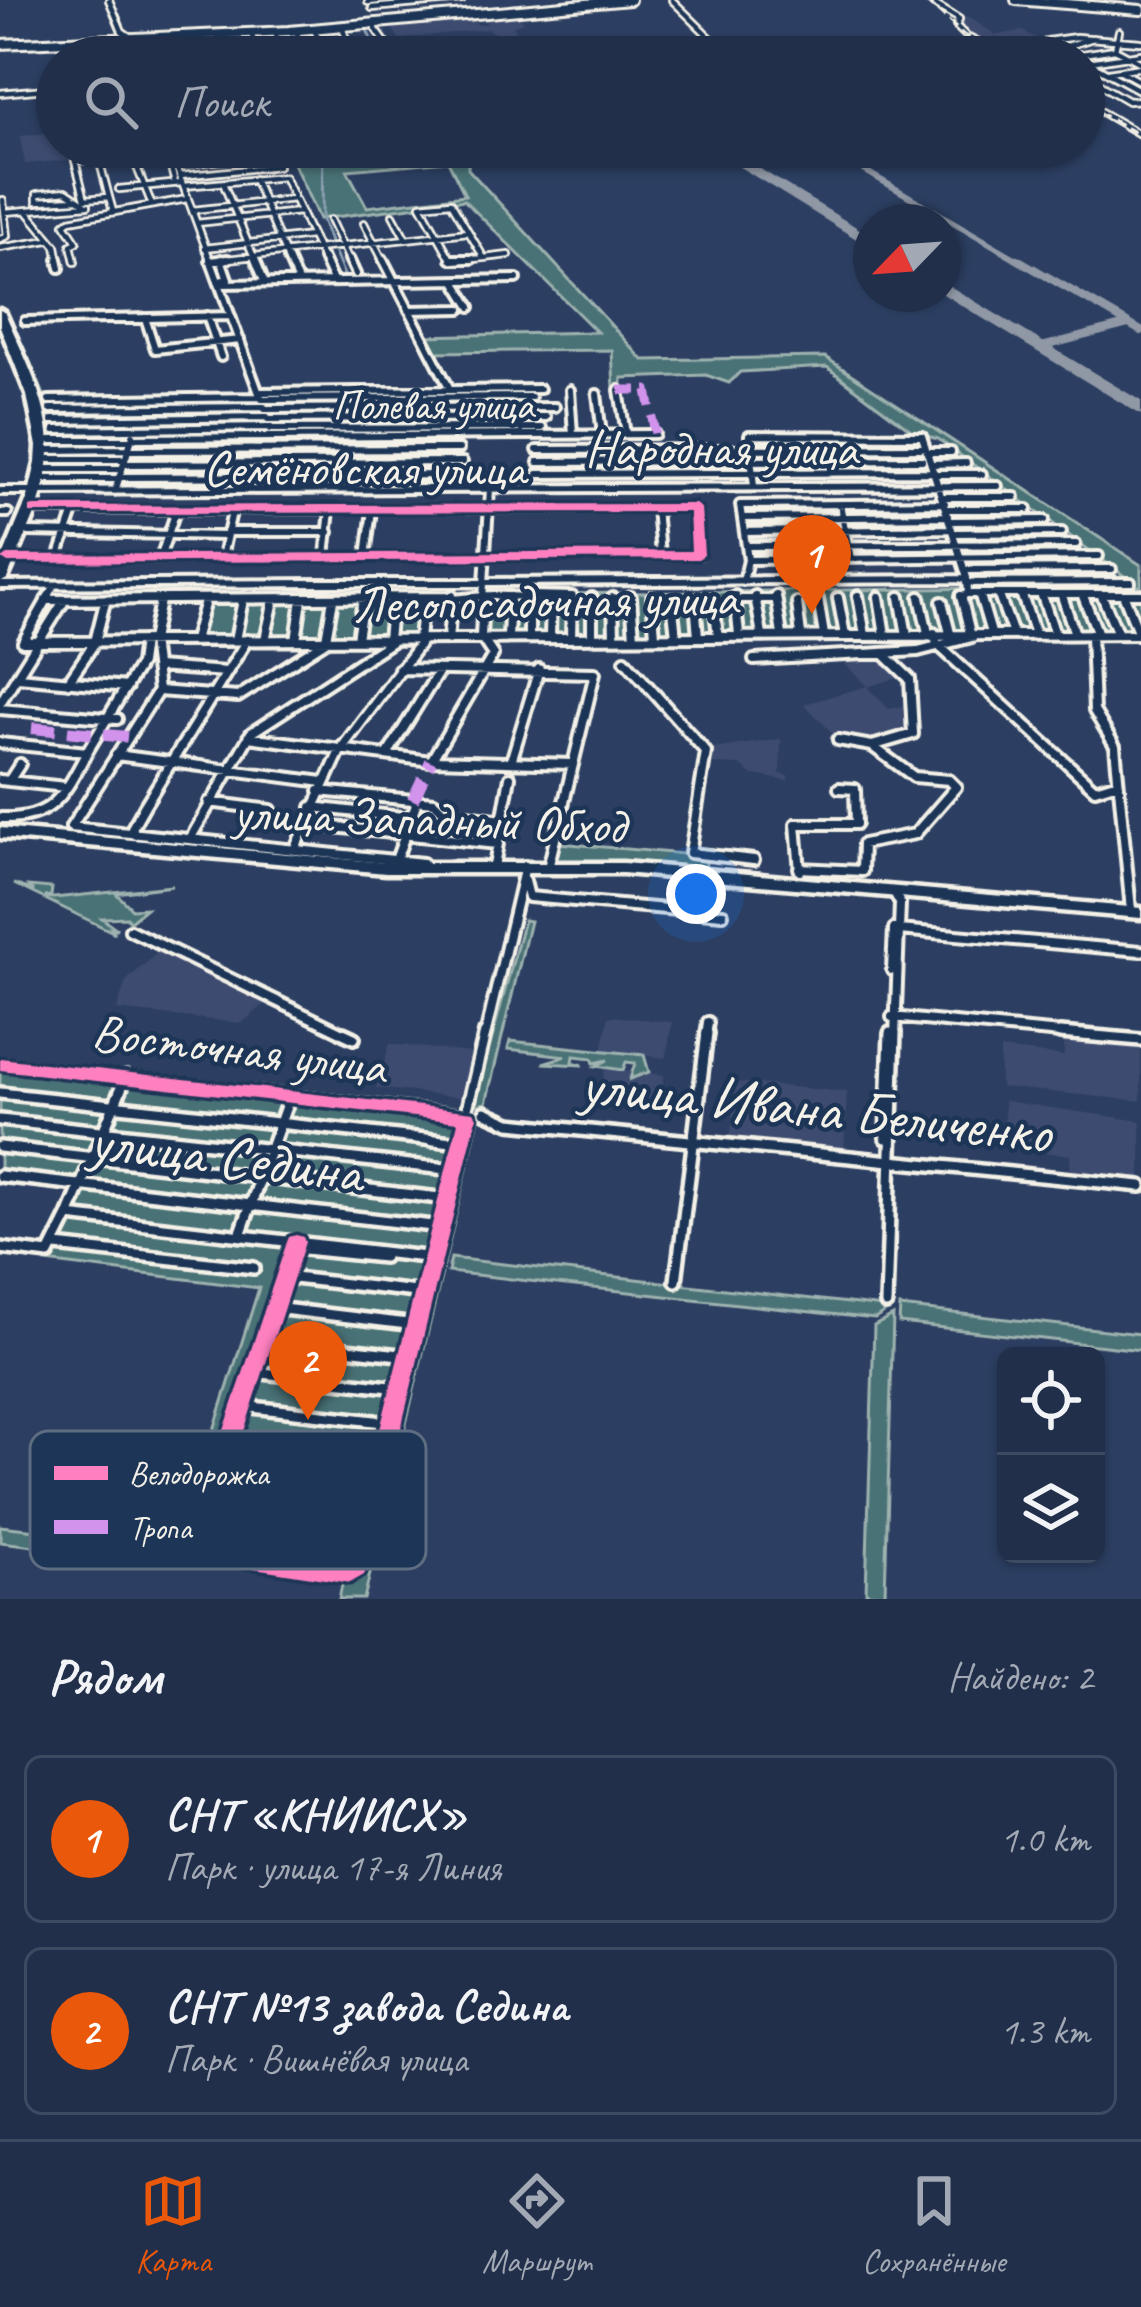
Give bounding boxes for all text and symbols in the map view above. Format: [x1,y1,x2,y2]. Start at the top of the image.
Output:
search box [36,36,1105,168]
icon: search [78,69,144,135]
text: Поиск [174,74,269,131]
north arrow [853,204,961,312]
street label: Полевая улица [332,379,536,432]
street label: Народная улица [585,416,861,480]
street label: Семёновская улица [203,436,529,500]
pin: 1 [773,515,851,614]
street label: Лесопосадочная улица [352,566,741,636]
street label: улица Западный Обход [229,780,631,858]
your location [666,864,726,924]
street label: Восточная улица [89,999,393,1099]
street label: улица Ивана Беличенко [574,1045,1058,1171]
street label: улица Седина [83,1101,372,1211]
pin: 2 [269,1321,347,1420]
map controls [997,1347,1105,1563]
button: locate [997,1347,1105,1455]
legend [30,1431,426,1569]
text: Велодорожка [129,1453,270,1495]
button: layers [997,1455,1105,1563]
text: Тропа [129,1507,193,1549]
text: Рядом [48,1645,162,1709]
text: Найдено: 2 [948,1653,1093,1702]
text: СНТ «КНИИСХ» [165,1786,467,1843]
text: 1 [81,1815,99,1864]
text: 1.0 km [1000,1815,1090,1864]
text: Парк · улица 17-я Линия [165,1843,502,1892]
text: СНТ №13 завода Седина [165,1978,568,2035]
text: 2 [81,2007,99,2056]
text: 1.3 km [1000,2007,1090,2056]
text: Парк · Вишнёвая улица [165,2035,467,2084]
tab: Карта [136,2168,211,2282]
tab: Маршрут [482,2168,591,2282]
tab: Сохранённые [862,2168,1005,2282]

